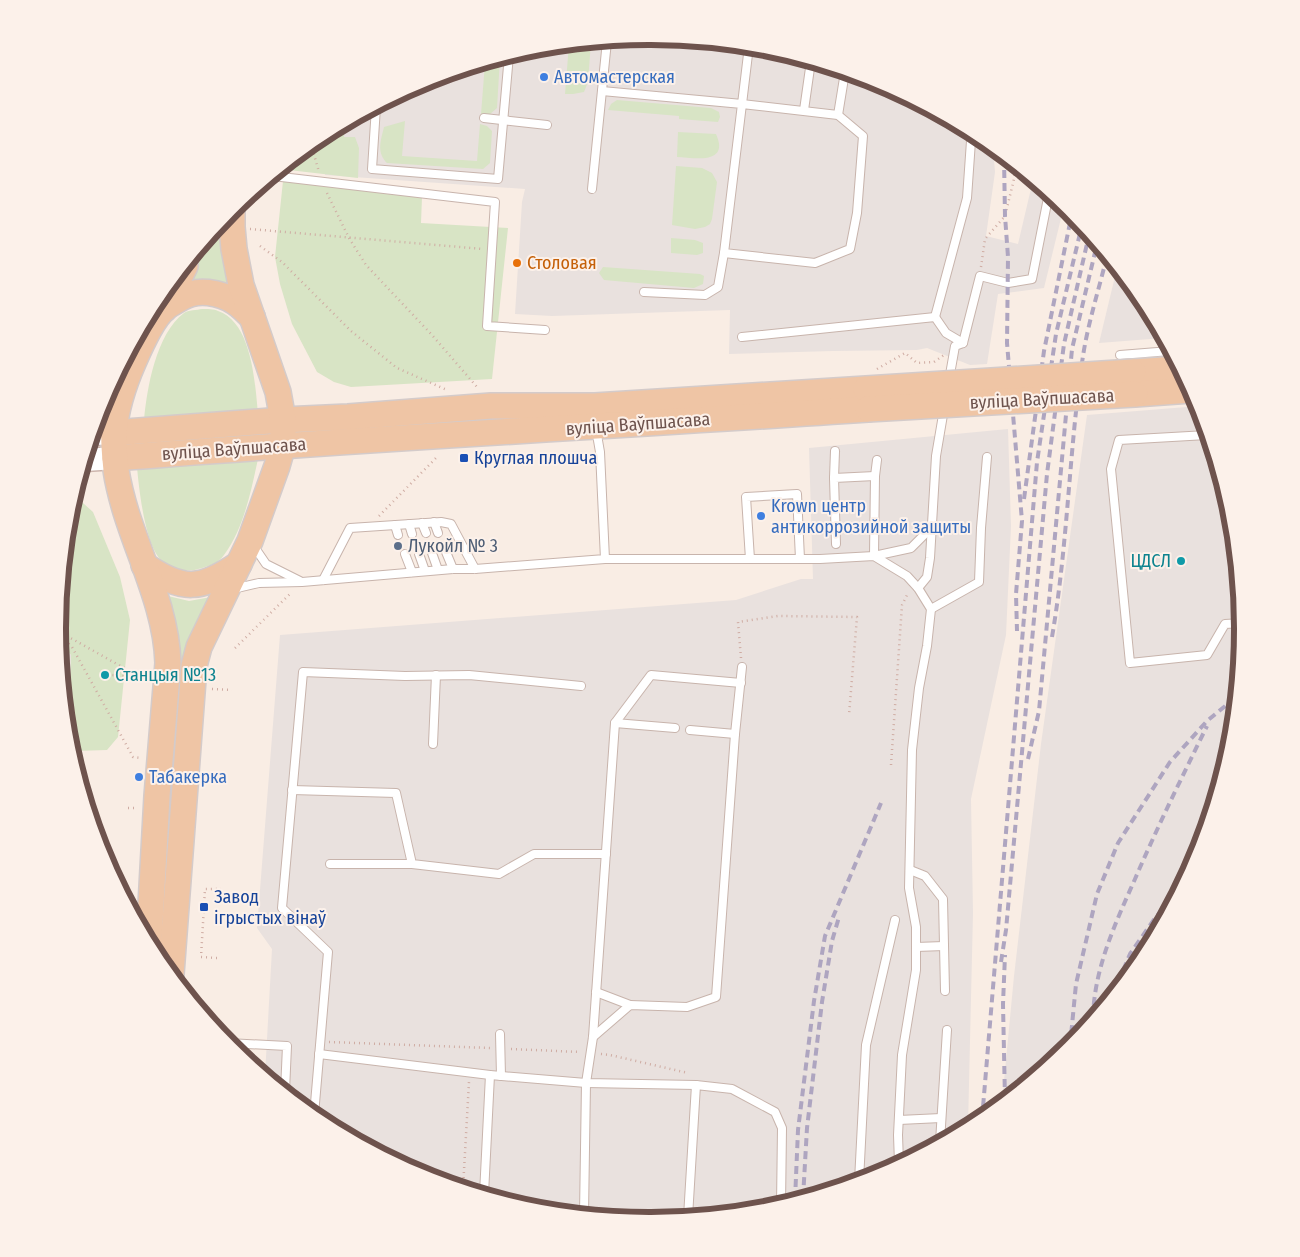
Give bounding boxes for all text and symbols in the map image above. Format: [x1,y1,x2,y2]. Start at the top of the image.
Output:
place label: Автомастерская [554,66,675,88]
marker: Автомастерская [538,71,550,83]
place label: Столовая [527,252,597,274]
marker: Столовая [511,257,523,269]
street label: вуліца Ваўпшасава [969,384,1115,414]
street label: вуліца Ваўпшасава [565,408,711,440]
street label: вуліца Ваўпшасава [161,433,307,465]
place label: Круглая плошча [474,447,598,469]
marker: Круглая плошча [458,452,470,464]
place label: Krown центр антикоррозийной защиты [771,495,971,538]
marker: Krown центр антикоррозийной защиты [755,510,767,522]
place label: Лукойл № 3 [408,535,498,557]
marker: Лукойл № 3 [392,540,404,552]
place label: ЦДСЛ [1130,550,1171,572]
marker: ЦДСЛ [1175,555,1187,567]
place label: Станцыя №13 [115,664,216,686]
marker: Станцыя №13 [99,669,111,681]
place label: Табакерка [149,766,227,788]
marker: Табакерка [133,771,145,783]
place label: Завод ігрыстых вінаў [214,886,326,929]
marker: Завод ігрыстых вінаў [198,901,210,913]

